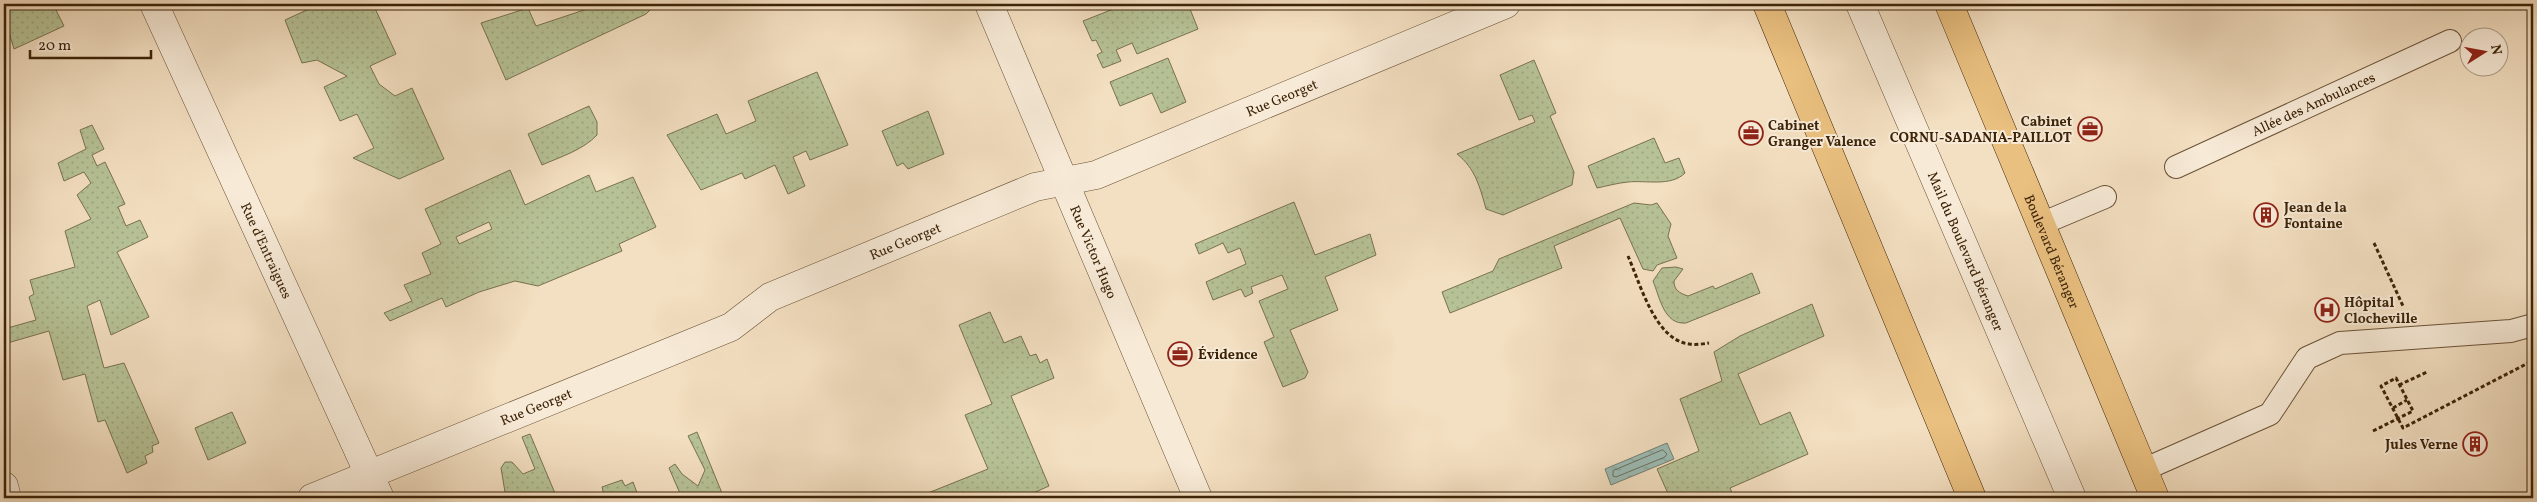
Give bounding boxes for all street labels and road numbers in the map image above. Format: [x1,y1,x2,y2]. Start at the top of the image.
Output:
street label: Allée des Ambulances [2249,69,2379,142]
street label: Rue Georget [1244,76,1321,122]
street label: Mail du Boulevard Béranger [1922,169,2007,335]
street label: Boulevard Béranger [2019,192,2083,312]
street label: Rue d'Entraigues [235,200,296,302]
street label: Rue Victor Hugo [1064,203,1121,302]
street label: Rue Georget [867,219,944,266]
street label: Rue Georget [498,385,575,431]

